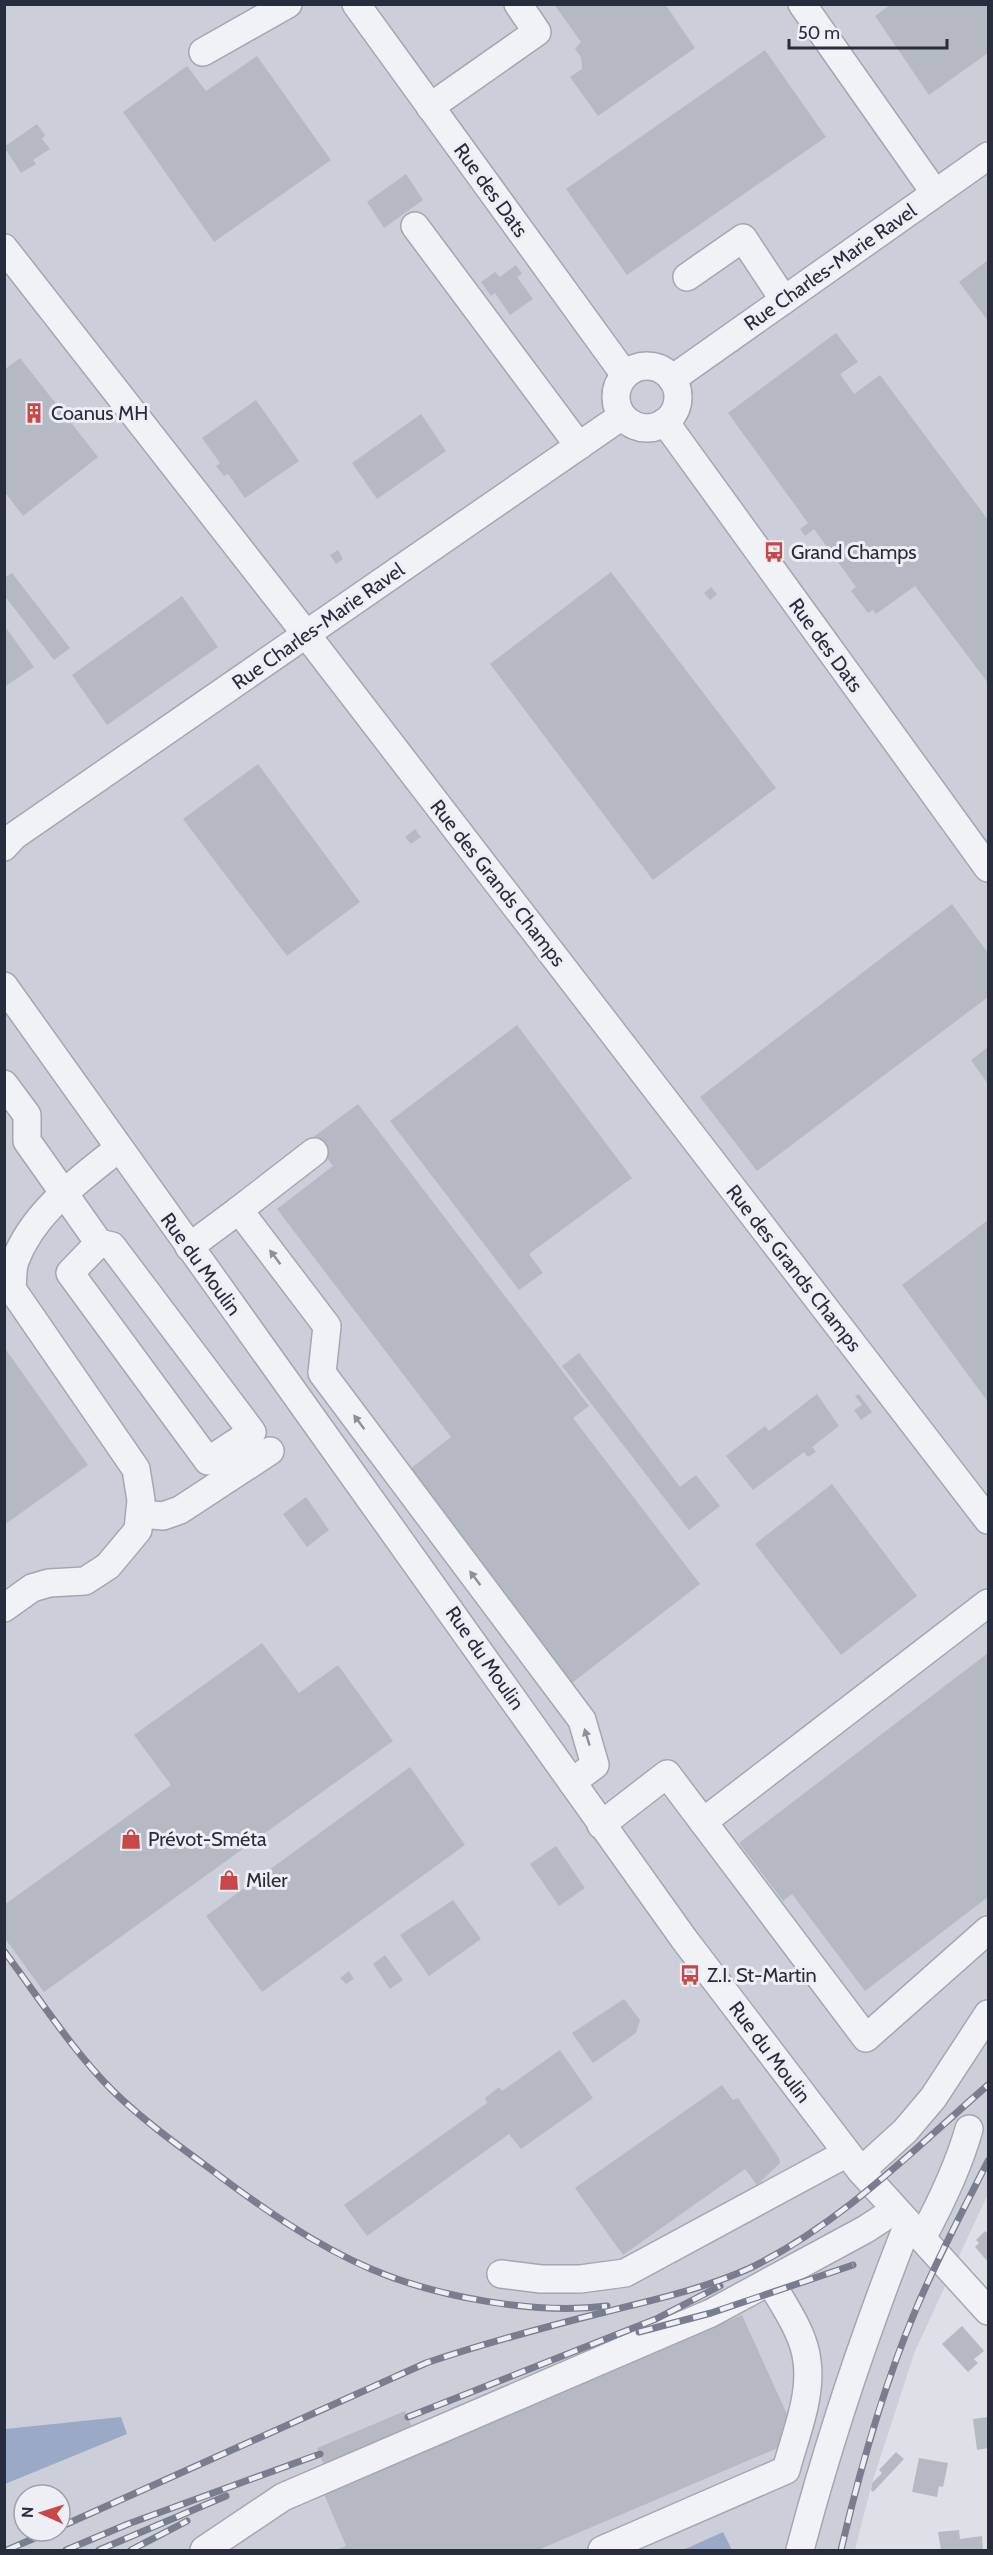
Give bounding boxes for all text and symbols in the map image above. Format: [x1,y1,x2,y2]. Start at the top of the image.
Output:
scale bar [789,12,946,50]
text: 50 m [798,22,840,44]
street label: Rue des Dats [449,138,533,242]
street label: Rue Charles-Marie Ravel [739,198,921,336]
building icon: Coanus MH [22,401,46,425]
place label: Coanus MH [51,401,148,425]
bus stop icon: Grand Champs [762,540,786,564]
place label: Grand Champs [791,540,917,564]
street label: Rue Charles-Marie Ravel [227,557,409,695]
street label: Rue des Dats [784,593,868,697]
street label: Rue des Grands Champs [425,795,571,971]
street label: Rue des Grands Champs [721,1180,867,1356]
street label: Rue du Moulin [156,1208,246,1320]
one-way arrow [268,1249,281,1265]
one-way arrow [353,1414,365,1429]
one-way arrow [470,1570,482,1585]
street label: Rue du Moulin [441,1602,529,1714]
one-way arrow [582,1728,591,1746]
shop icon: Prévot-Sméta [119,1827,143,1851]
place label: Prévot-Sméta [148,1827,267,1851]
shop icon: Miler [217,1868,241,1892]
place label: Miler [246,1868,288,1892]
bus stop icon: Z.I. St-Martin [678,1963,702,1987]
place label: Z.I. St-Martin [707,1963,817,1987]
street label: Rue du Moulin [724,1997,816,2107]
north arrow [12,2483,72,2543]
text: N [18,2506,37,2518]

